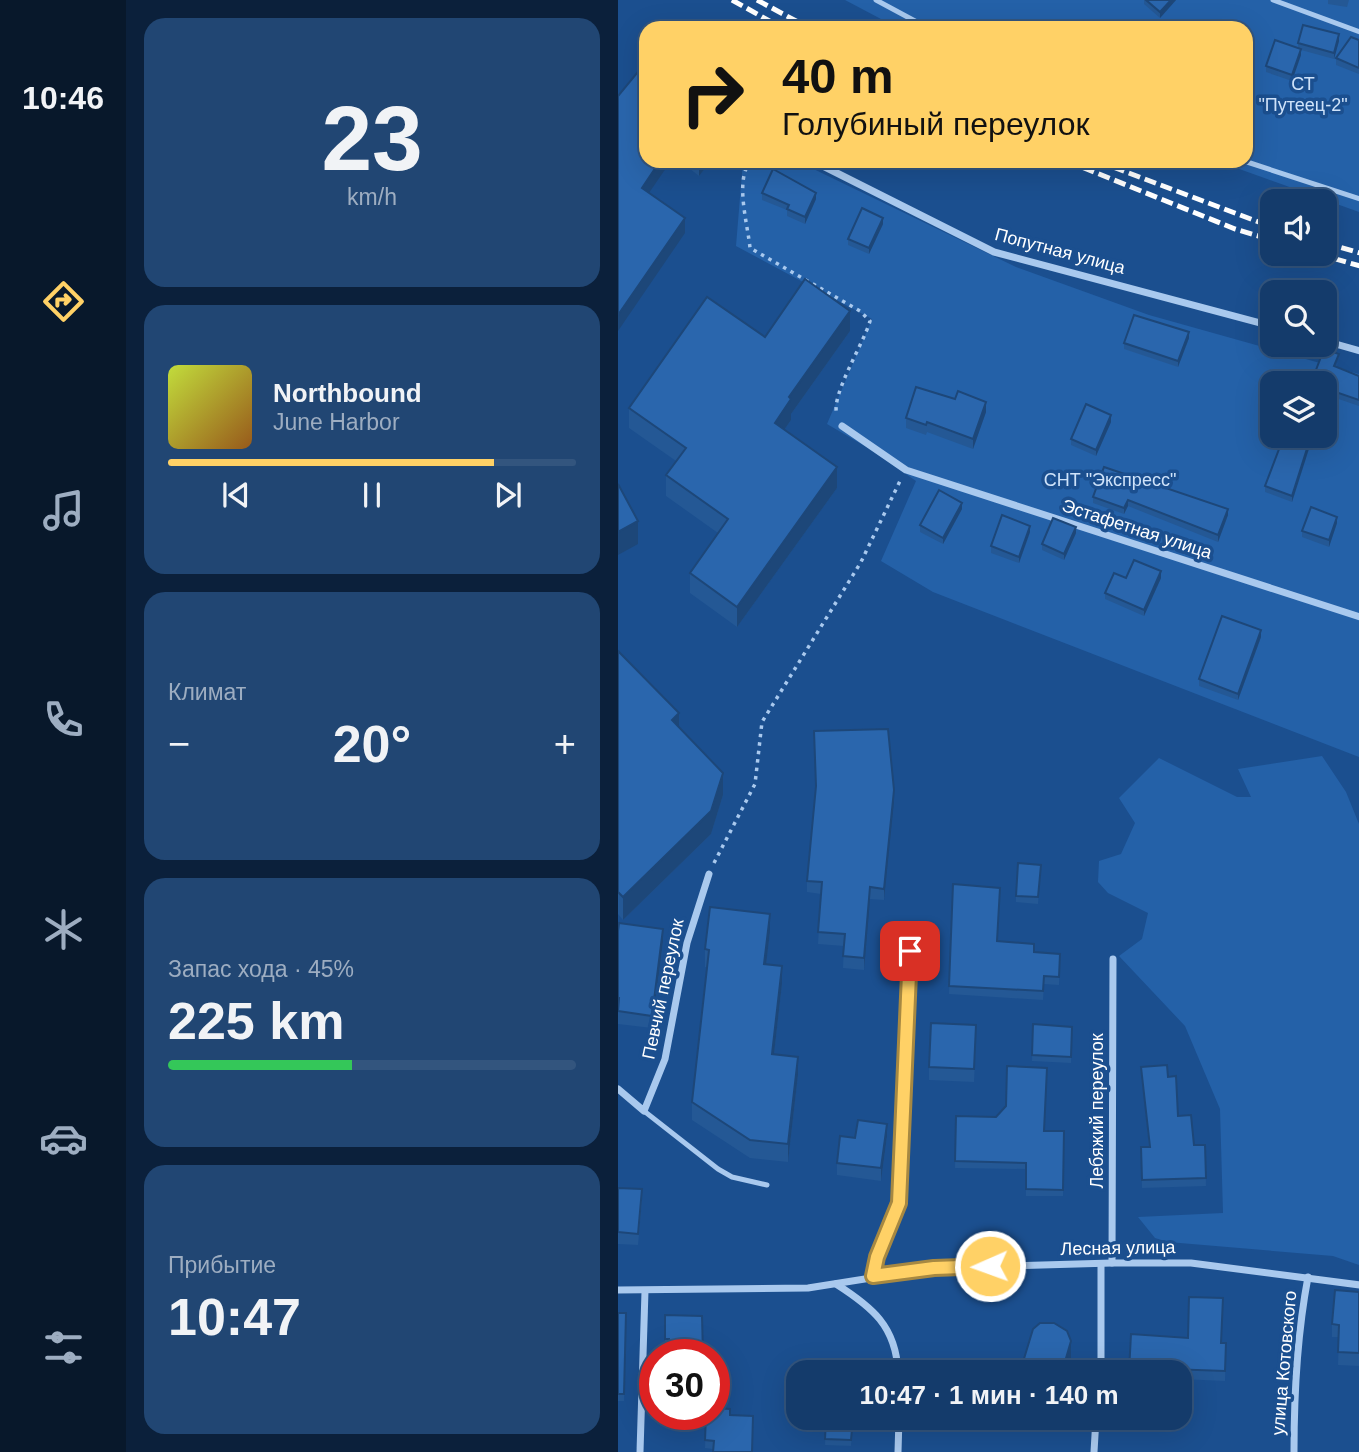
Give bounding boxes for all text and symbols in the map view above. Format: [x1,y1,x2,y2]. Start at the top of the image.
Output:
icon: right [667,49,758,140]
text: 40 m [782,49,894,103]
park label: СТ "Путеец-2" [1258,74,1348,115]
text: 10:46 [22,80,104,116]
text: 23 [321,88,423,189]
text: Голубиный переулок [782,106,1089,142]
text: km/h [347,184,397,210]
map controls [1260,189,1337,448]
button: sound [1260,189,1337,266]
street label: Попутная улица [993,224,1128,278]
icon: directions [39,277,88,326]
button: search [1260,280,1337,357]
button: layers [1260,371,1337,448]
text: Northbound [273,378,422,408]
text: June Harbor [273,409,400,435]
park label: СНТ "Экспресс" [1044,470,1176,490]
icon: previous [217,476,255,514]
icon: pause [353,476,391,514]
icon: next [489,476,527,514]
icon: music [39,486,88,535]
street label: Эстафетная улица [1059,495,1216,563]
text: Климат [168,679,246,705]
icon: phone [39,695,88,744]
text: 20° [333,715,411,773]
text: − [168,723,190,765]
text: + [554,723,576,765]
icon: climate [39,905,88,954]
street label: Певчий переулок [638,917,688,1061]
pin [880,921,940,981]
icon: arrive [891,932,929,970]
text: Запас хода · 45% [168,956,354,982]
text: 225 km [168,992,344,1050]
street label: Лебяжий переулок [1087,1033,1107,1189]
icon: car [39,1114,88,1163]
position arrow [953,1229,1027,1303]
street label: Лесная улица [1060,1237,1177,1259]
text: Прибытие [168,1252,276,1278]
text: 10:47 [168,1288,301,1346]
street label: улица Котовского [1268,1290,1300,1436]
icon: filters [39,1323,88,1372]
speed limit sign: 30 [639,1339,730,1430]
text: 10:47 · 1 мин · 140 m [859,1380,1119,1410]

